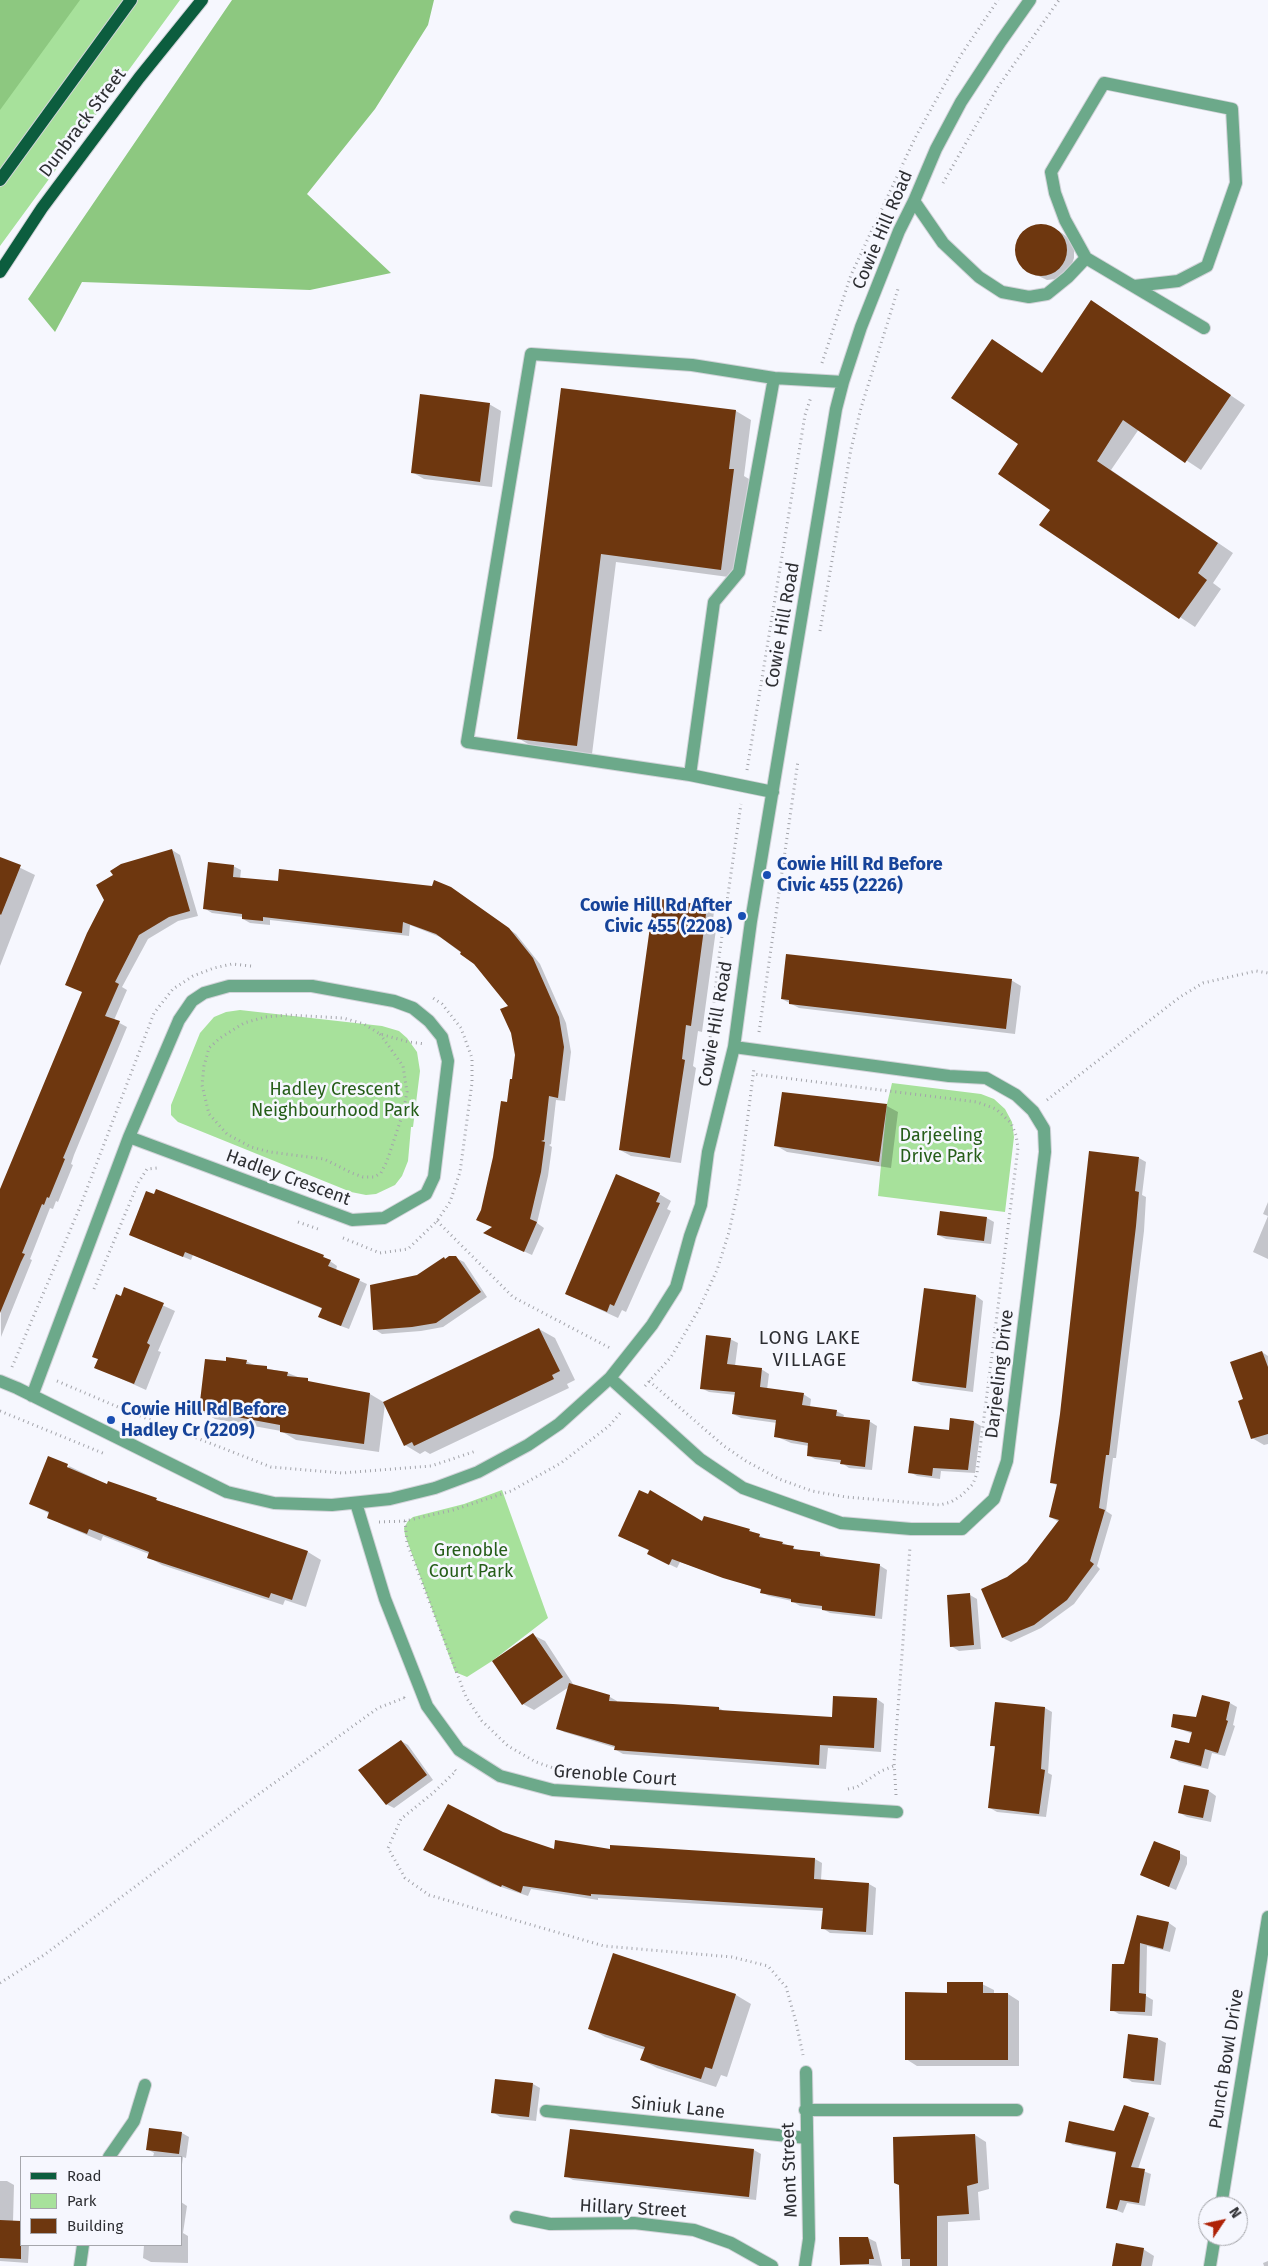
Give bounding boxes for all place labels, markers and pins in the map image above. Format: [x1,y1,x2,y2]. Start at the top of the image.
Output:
place label: Cowie Hill Rd Before Civic 455 (2226) [777,854,943,896]
marker: Cowie Hill Rd Before Civic 455 (2226) [761,869,773,881]
place label: Cowie Hill Rd After Civic 455 (2208) [580,895,732,938]
marker: Cowie Hill Rd After Civic 455 (2208) [736,910,748,922]
place label: Cowie Hill Rd Before Hadley Cr (2209) [121,1399,287,1442]
marker: Cowie Hill Rd Before Hadley Cr (2209) [105,1414,117,1426]

